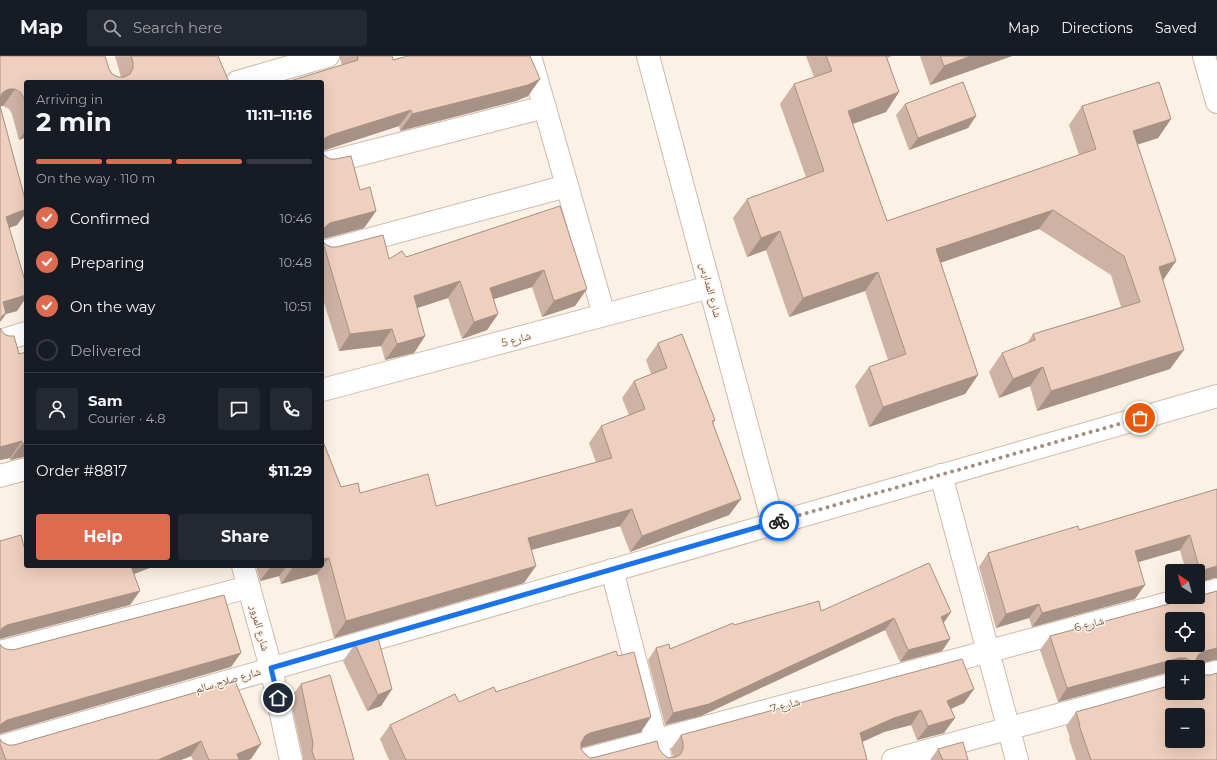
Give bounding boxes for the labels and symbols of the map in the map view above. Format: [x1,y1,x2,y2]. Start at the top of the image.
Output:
street label: شارع المدارس [697,261,725,319]
street label: شارع 5 [500,328,532,350]
pin [1123,401,1157,435]
courier [759,501,799,541]
north arrow [1165,564,1205,604]
street label: شارع المرور [247,602,273,653]
street label: شارع 6 [1072,613,1106,635]
street label: شارع صلاح سالم [194,664,262,697]
pin [261,681,295,715]
street label: شارع 7 [769,694,801,716]

